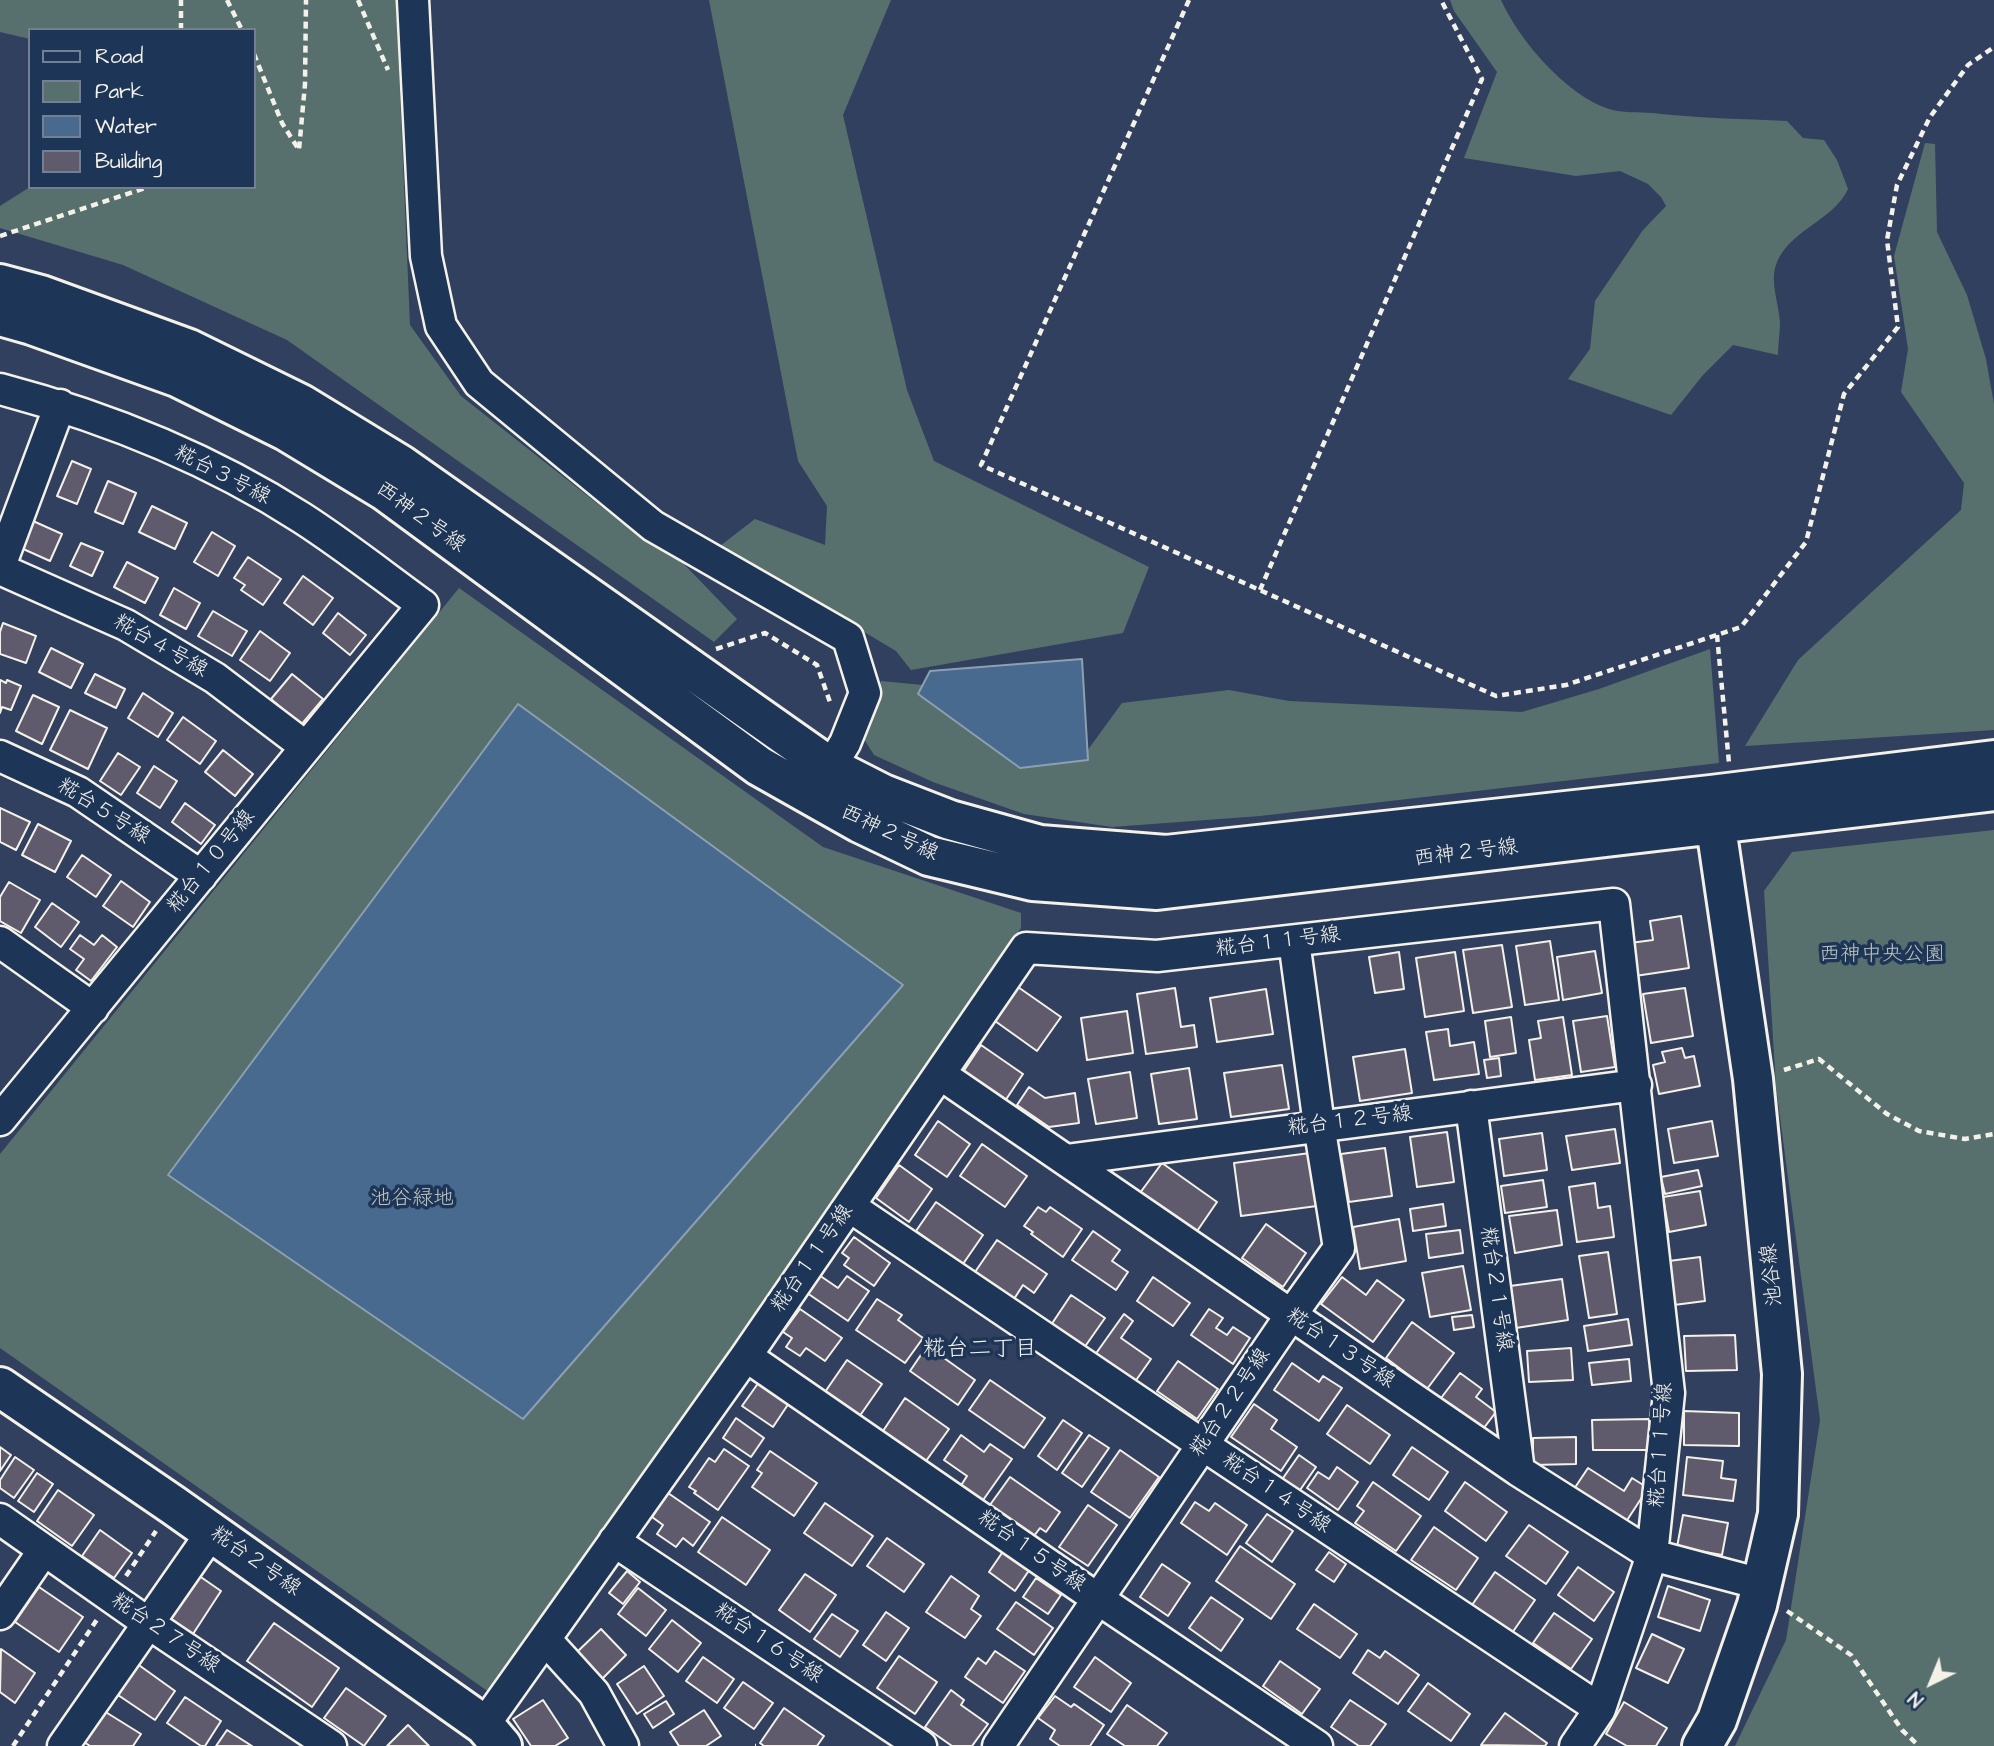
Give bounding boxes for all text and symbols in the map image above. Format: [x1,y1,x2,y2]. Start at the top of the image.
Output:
legend [28,28,256,189]
text: Road [95,42,143,71]
text: Park [95,77,144,106]
text: Water [95,112,157,141]
text: Building [95,147,162,176]
street label: 糀台３号線 [170,441,274,511]
street label: 西神２号線 [370,477,470,559]
street label: 糀台４号線 [108,610,212,684]
street label: 糀台５号線 [52,773,154,851]
street label: 西神２号線 [836,800,942,868]
street label: 糀台１０号線 [163,805,261,919]
street label: 西神２号線 [1412,835,1520,873]
street label: 糀台１１号線 [1214,923,1342,963]
park label: 西神中央公園 [1819,943,1945,969]
street label: 糀台１２号線 [1286,1102,1414,1142]
park label: 池谷緑地 [370,1187,454,1213]
street label: 糀台１１号線 [767,1200,859,1318]
street label: 糀台２１号線 [1474,1225,1516,1353]
street label: 池谷線 [1757,1242,1789,1308]
street label: 糀台１３号線 [1281,1303,1399,1395]
district label: 糀台二丁目 [923,1336,1037,1364]
street label: 糀台２２号線 [1185,1344,1277,1462]
street label: 糀台１１号線 [1645,1381,1679,1509]
street label: 糀台１４号線 [1217,1448,1335,1540]
street label: 糀台１５号線 [972,1506,1090,1598]
street label: 糀台２号線 [205,1522,305,1602]
street label: 糀台２７号線 [106,1588,224,1680]
street label: 糀台１６号線 [709,1598,827,1690]
north arrow [1896,1648,1966,1718]
text: N [1903,1685,1930,1713]

